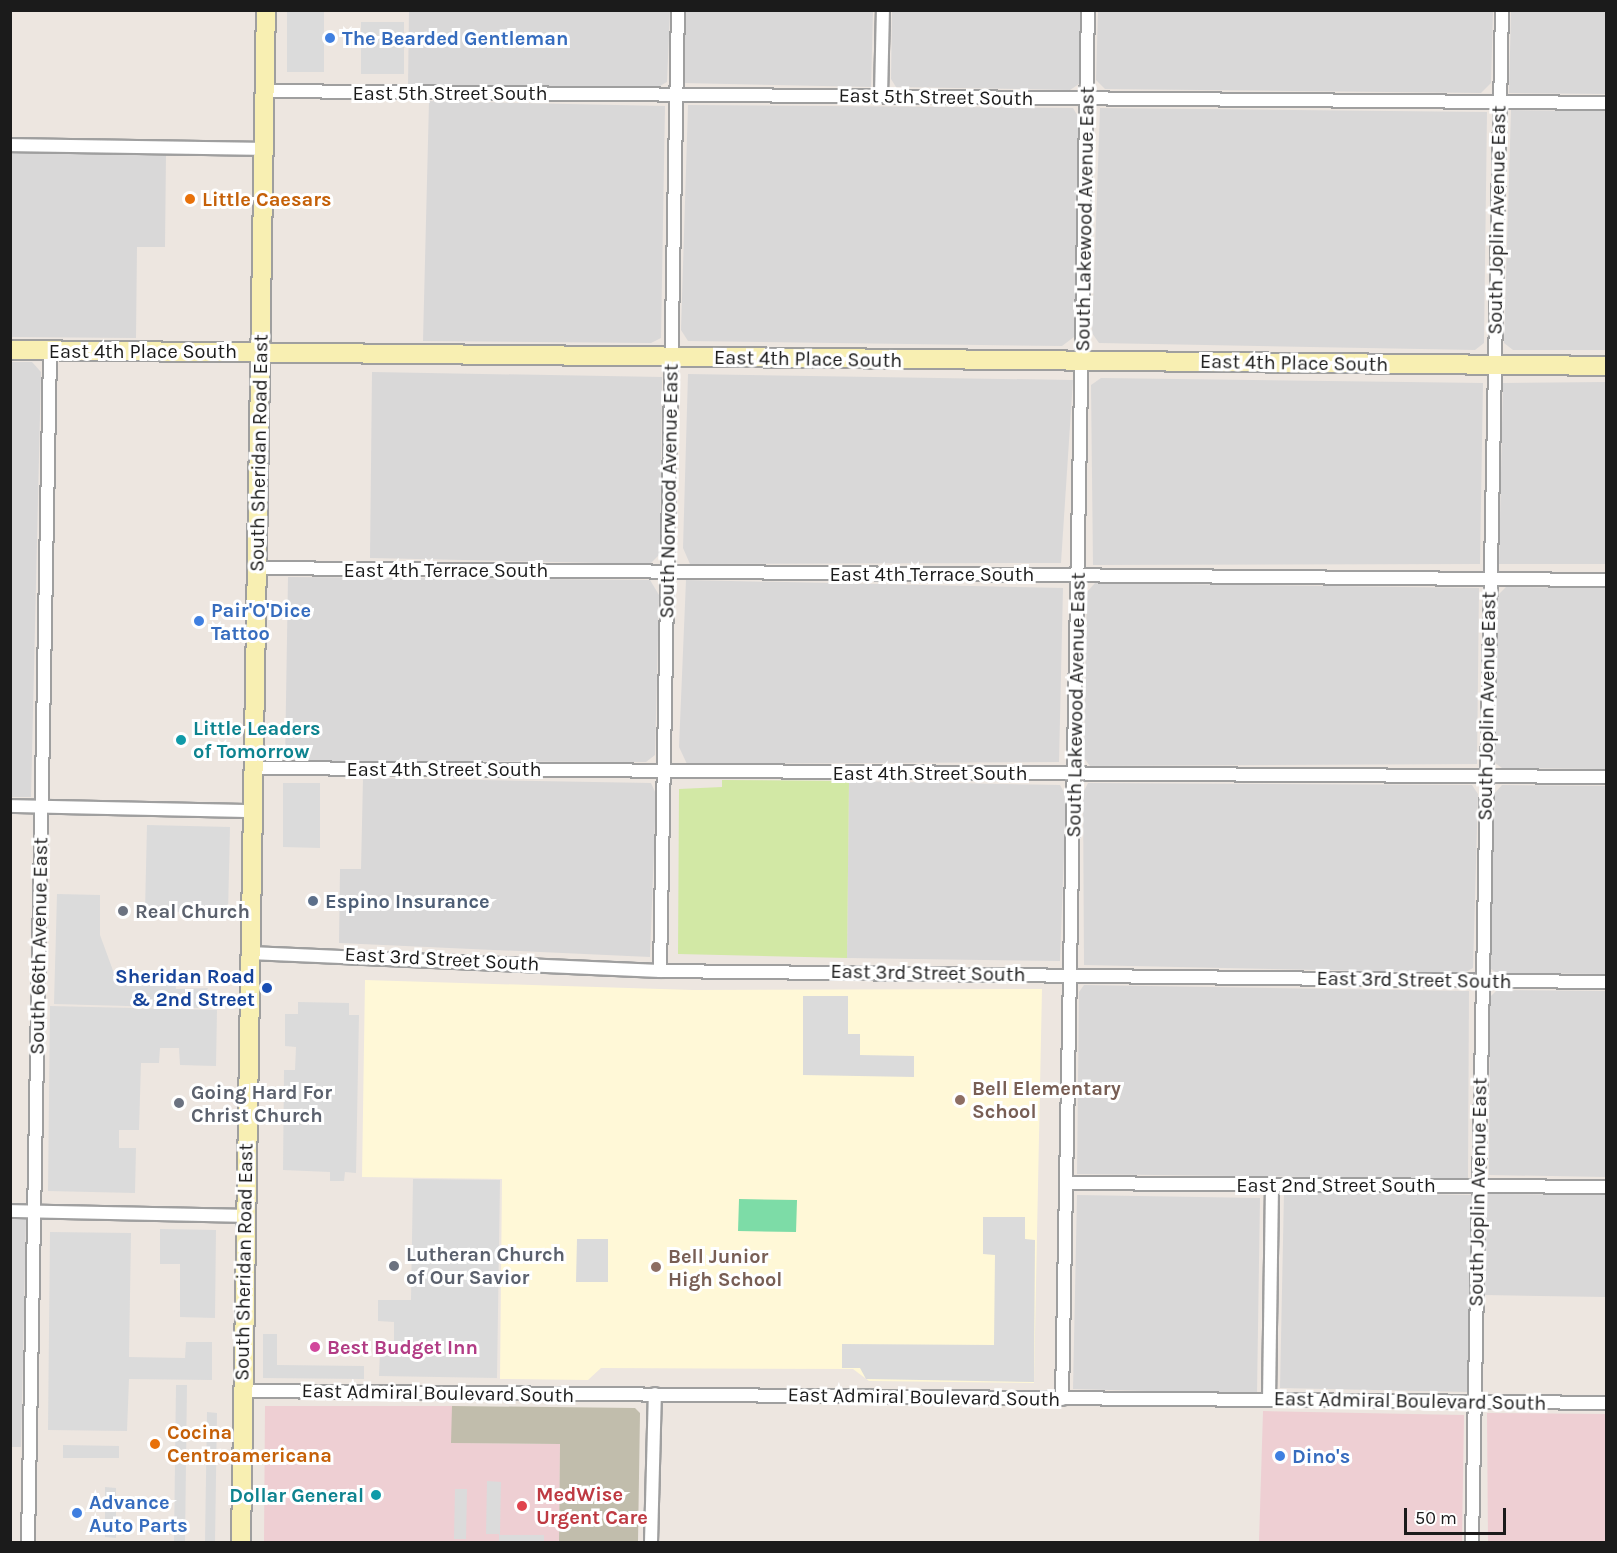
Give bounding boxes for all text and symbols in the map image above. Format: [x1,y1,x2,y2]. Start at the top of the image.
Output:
place label: The Bearded Gentleman [342,26,568,50]
marker: The Bearded Gentleman [323,31,337,45]
street label: East 5th Street South [352,81,548,105]
street label: East 5th Street South [838,83,1034,111]
street label: South Lakewood Avenue East [1071,86,1099,352]
street label: South Joplin Avenue East [1483,105,1511,335]
place label: Little Caesars [202,187,332,211]
marker: Little Caesars [183,192,197,206]
street label: South Sheridan Road East [245,334,273,572]
street label: East 4th Place South [49,339,237,363]
street label: East 4th Place South [714,345,902,373]
street label: East 4th Place South [1200,349,1388,377]
street label: South Norwood Avenue East [655,363,683,619]
street label: East 4th Terrace South [344,558,548,582]
street label: East 4th Terrace South [830,562,1034,586]
street label: South Lakewood Avenue East [1062,572,1090,838]
street label: South Joplin Avenue East [1473,591,1501,821]
place label: Pair'O'Dice Tattoo [211,598,311,645]
marker: Pair'O'Dice Tattoo [192,614,206,628]
place label: Little Leaders of Tomorrow [193,716,320,763]
marker: Little Leaders of Tomorrow [174,733,188,747]
street label: East 4th Street South [347,757,541,781]
street label: East 4th Street South [833,761,1027,785]
street label: South 66th Avenue East [25,837,53,1055]
place label: Espino Insurance [325,889,490,913]
marker: Espino Insurance [306,894,320,908]
place label: Real Church [135,899,250,923]
marker: Real Church [116,904,130,918]
street label: East 3rd Street South [344,942,540,976]
street label: East 3rd Street South [830,959,1026,987]
place label: Sheridan Road & 2nd Street [115,964,255,1011]
street label: East 3rd Street South [1316,966,1512,994]
marker: Sheridan Road & 2nd Street [260,981,274,995]
place label: Bell Elementary School [972,1076,1121,1123]
street label: South Joplin Avenue East [1464,1077,1492,1307]
place label: Going Hard For Christ Church [191,1080,332,1127]
marker: Bell Elementary School [953,1093,967,1107]
marker: Going Hard For Christ Church [172,1096,186,1110]
street label: South Sheridan Road East [230,1143,258,1381]
street label: East 2nd Street South [1236,1173,1436,1197]
place label: Lutheran Church of Our Savior [406,1242,565,1289]
place label: Bell Junior High School [668,1244,782,1291]
marker: Lutheran Church of Our Savior [387,1259,401,1273]
marker: Bell Junior High School [649,1260,663,1274]
place label: Best Budget Inn [327,1335,478,1359]
marker: Best Budget Inn [308,1340,322,1354]
street label: East Admiral Boulevard South [302,1379,574,1407]
street label: East Admiral Boulevard South [788,1383,1060,1411]
street label: East Admiral Boulevard South [1274,1387,1546,1415]
place label: Cocina Centroamericana [167,1420,332,1467]
marker: Cocina Centroamericana [148,1437,162,1451]
place label: Dino's [1292,1444,1350,1468]
marker: Dino's [1273,1449,1287,1463]
place label: MedWise Urgent Care [536,1482,648,1529]
place label: Dollar General [229,1483,364,1507]
marker: Dollar General [369,1488,383,1502]
place label: Advance Auto Parts [89,1490,188,1537]
scale bar [1407,1496,1509,1534]
marker: MedWise Urgent Care [513,1497,531,1515]
marker: Advance Auto Parts [70,1506,84,1520]
text: 50 m [1415,1507,1457,1529]

